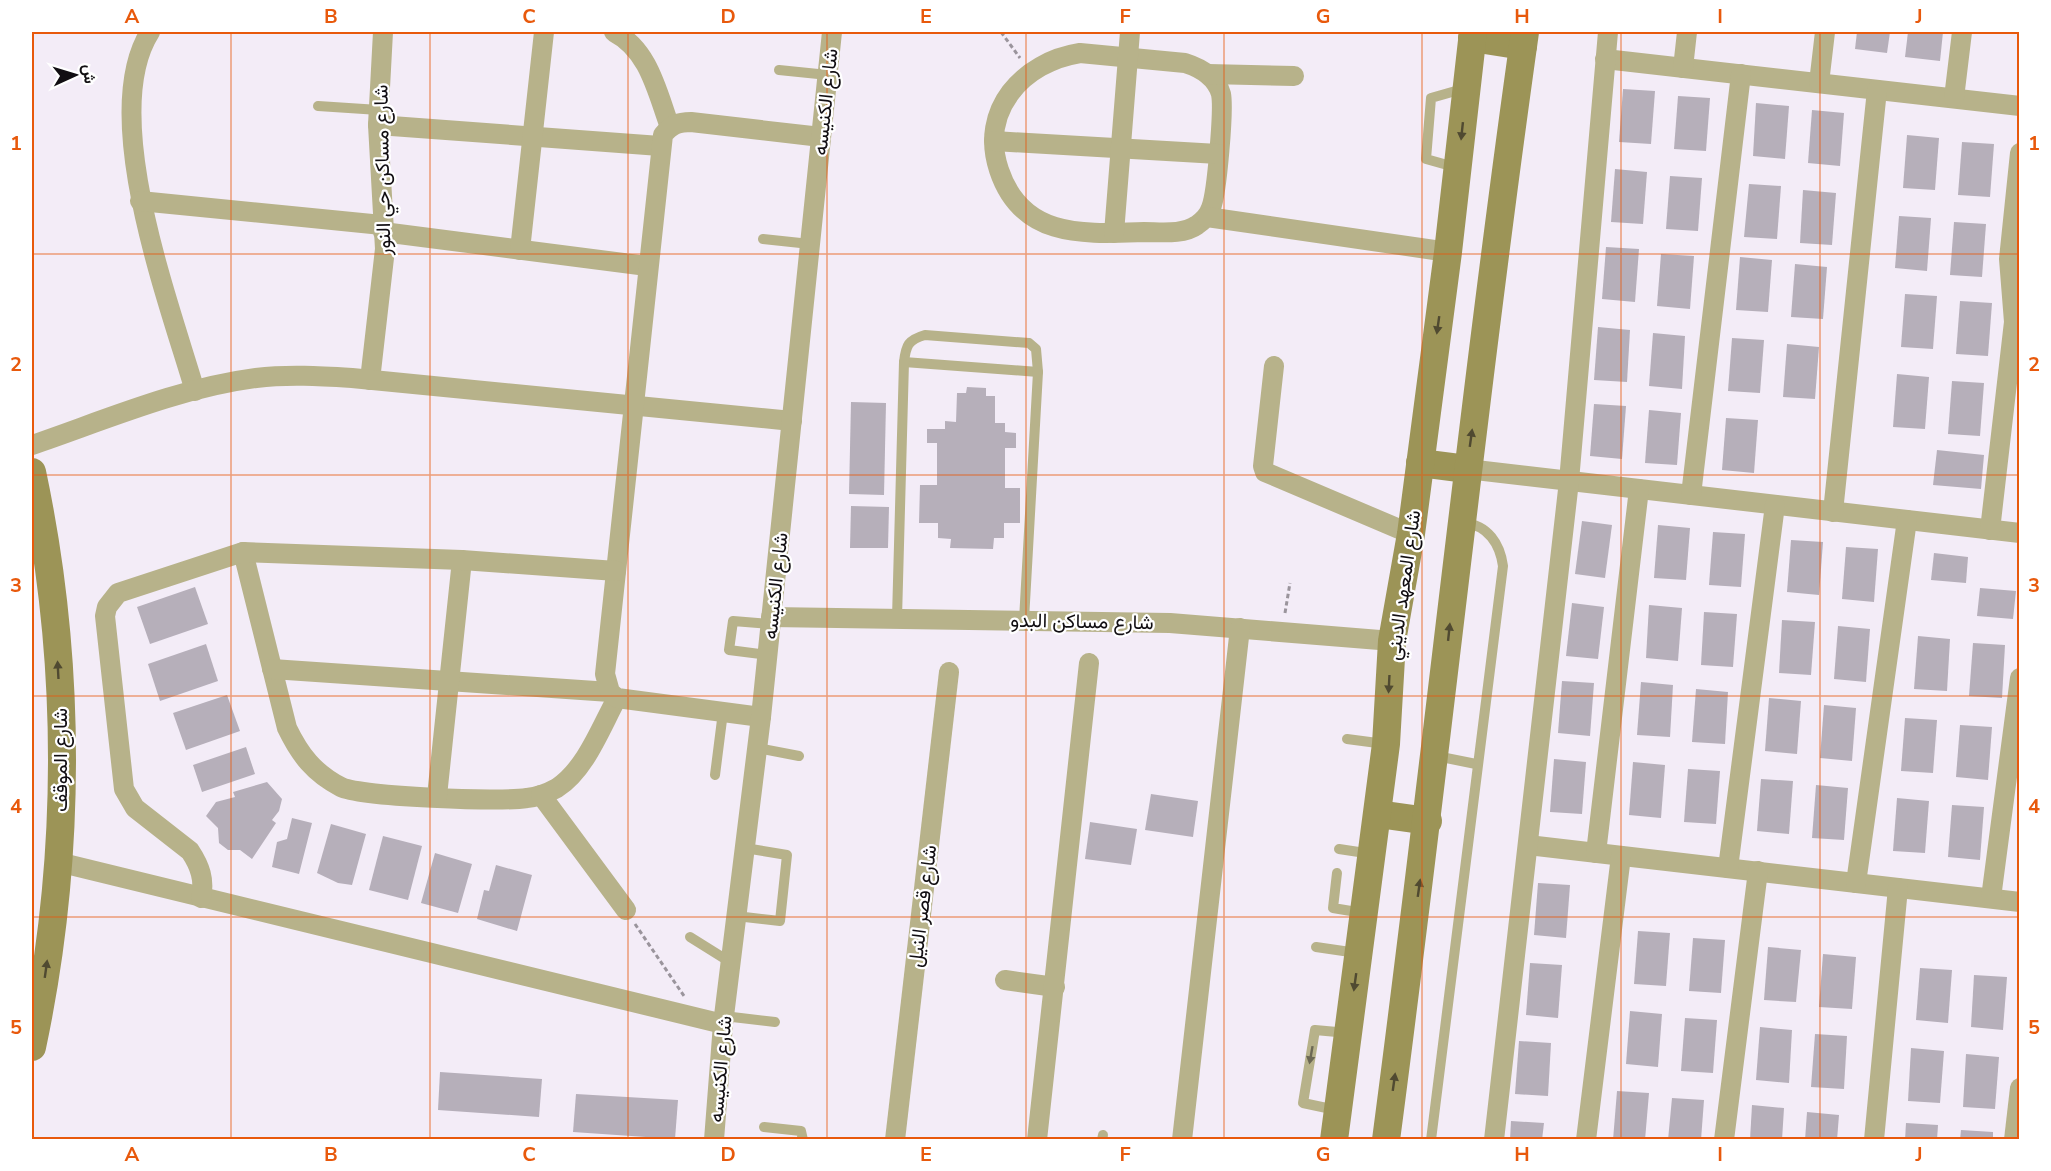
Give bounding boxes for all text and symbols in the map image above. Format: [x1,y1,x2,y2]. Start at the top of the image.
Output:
text: A [125,3,140,30]
text: B [324,3,338,30]
text: C [522,3,536,30]
text: D [720,3,736,30]
text: E [920,3,932,30]
text: F [1119,3,1131,30]
text: G [1316,3,1330,30]
text: H [1514,3,1530,30]
text: I [1717,3,1723,30]
text: J [1914,3,1923,30]
north arrow [45,45,105,105]
street label: شارع الكنيسه [806,47,845,157]
text: ش [77,64,101,84]
street label: شارع مساكن حي النور [368,84,401,257]
one-way arrow [1457,122,1467,141]
text: 1 [10,130,22,157]
text: 1 [2028,130,2040,157]
one-way arrow [1434,316,1443,335]
text: 2 [10,351,22,378]
text: 2 [2028,351,2040,378]
one-way arrow [1467,429,1476,448]
street label: شارع المعهد الديني [1380,508,1430,662]
street label: شارع الكنيسه [756,531,795,641]
text: 3 [10,572,22,599]
text: 3 [2028,572,2040,599]
street label: شارع مساكن البدو [1010,607,1154,636]
one-way arrow [1444,622,1454,641]
one-way arrow [54,660,63,679]
one-way arrow [1385,675,1394,694]
street label: شارع الموقف [47,708,74,812]
text: 4 [10,793,22,820]
text: 4 [2028,793,2040,820]
street label: شارع قصر النيل [902,843,943,969]
one-way arrow [1415,879,1424,898]
one-way arrow [41,959,50,978]
one-way arrow [1351,973,1360,992]
text: 5 [10,1014,22,1041]
street label: شارع الكنيسه [702,1014,739,1124]
text: 5 [2028,1014,2040,1041]
one-way arrow [1306,1046,1315,1065]
one-way arrow [1389,1072,1398,1091]
text: A [125,1141,140,1168]
text: B [324,1141,338,1168]
text: C [522,1141,536,1168]
text: D [720,1141,736,1168]
text: E [920,1141,932,1168]
text: F [1119,1141,1131,1168]
text: G [1316,1141,1330,1168]
text: H [1514,1141,1530,1168]
text: I [1717,1141,1723,1168]
text: J [1914,1141,1923,1168]

